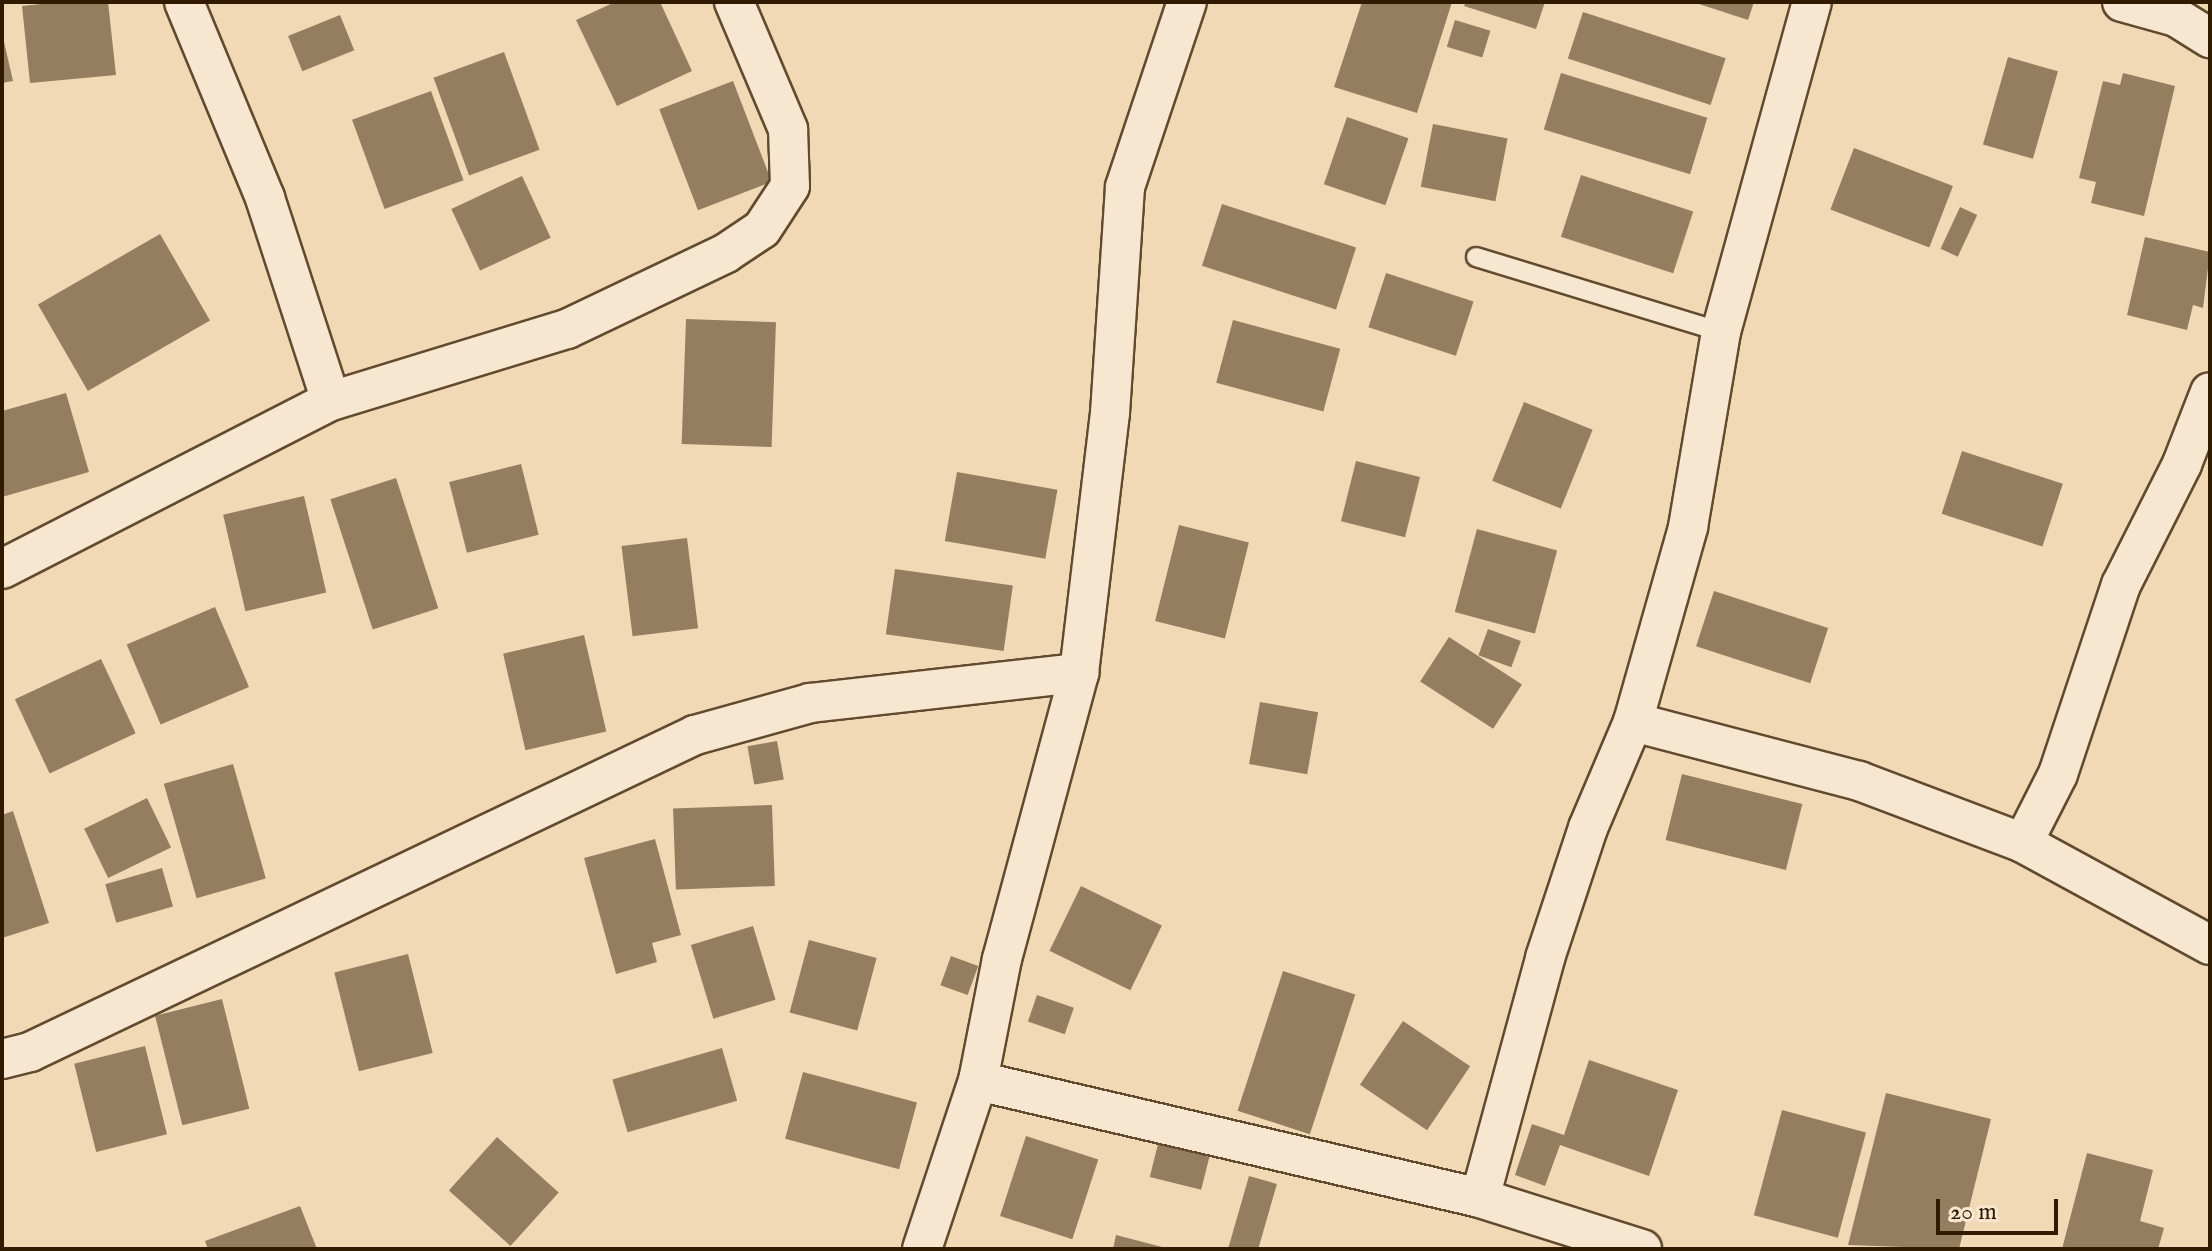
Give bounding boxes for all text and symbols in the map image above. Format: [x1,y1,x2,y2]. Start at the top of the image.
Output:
scale bar [1940,1183,2062,1233]
text: 20 m [1950,1197,1997,1228]

